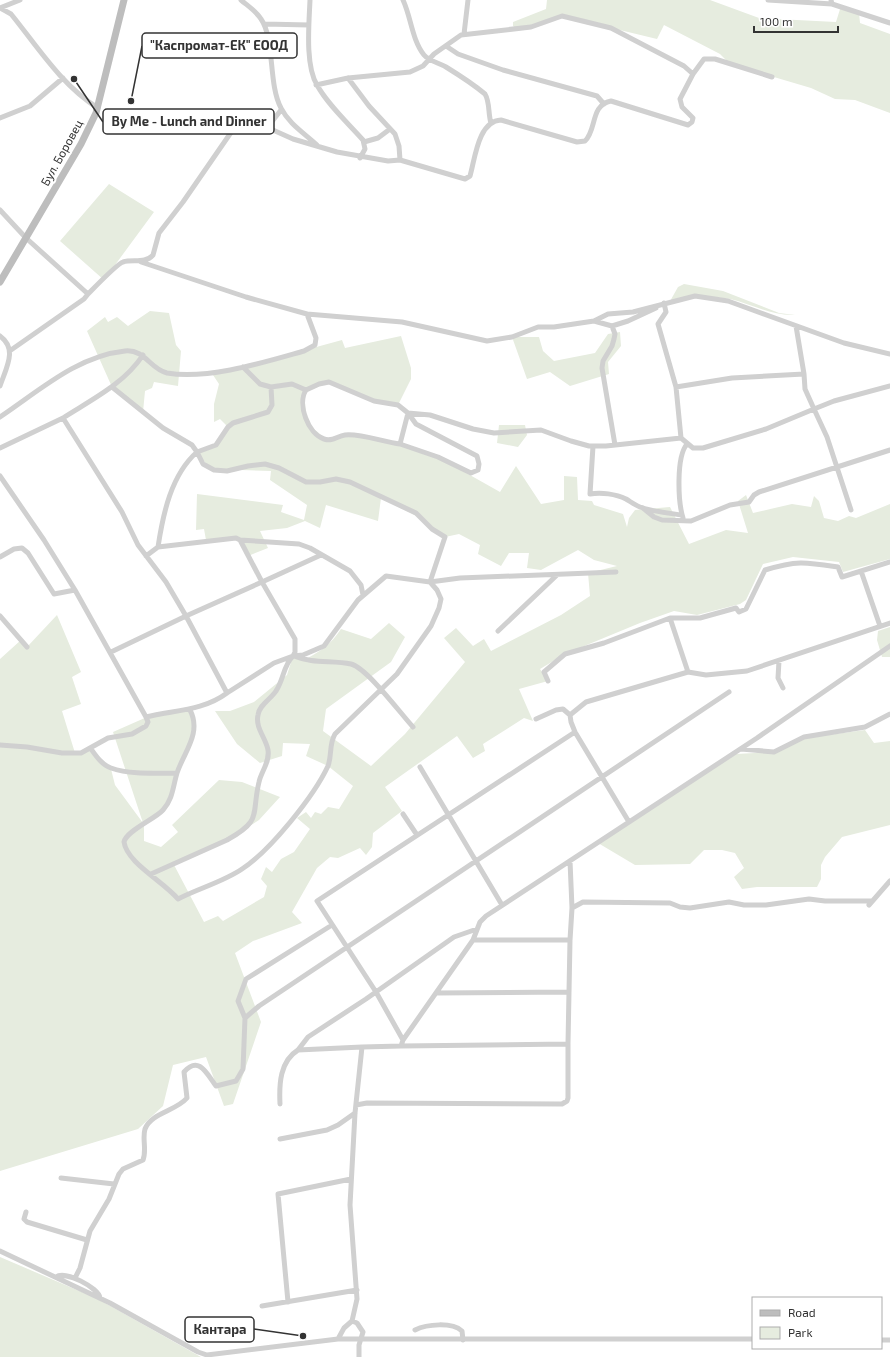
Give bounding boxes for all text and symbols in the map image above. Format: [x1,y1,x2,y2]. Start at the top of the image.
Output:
scale bar [754,8,838,34]
text: 100 m [760,14,792,28]
callout: "Каспромат-ЕК" ЕООД [142,33,297,58]
text: "Каспромат-ЕК" ЕООД [150,37,288,53]
callout: By Me - Lunch and Dinner [103,109,274,134]
text: By Me - Lunch and Dinner [112,113,267,129]
street label: Бул. Боровец [37,117,86,188]
legend [752,1297,882,1349]
text: Road [788,1305,816,1319]
callout: Кантара [185,1317,254,1342]
text: Кантара [193,1321,247,1337]
text: Park [788,1325,813,1339]

